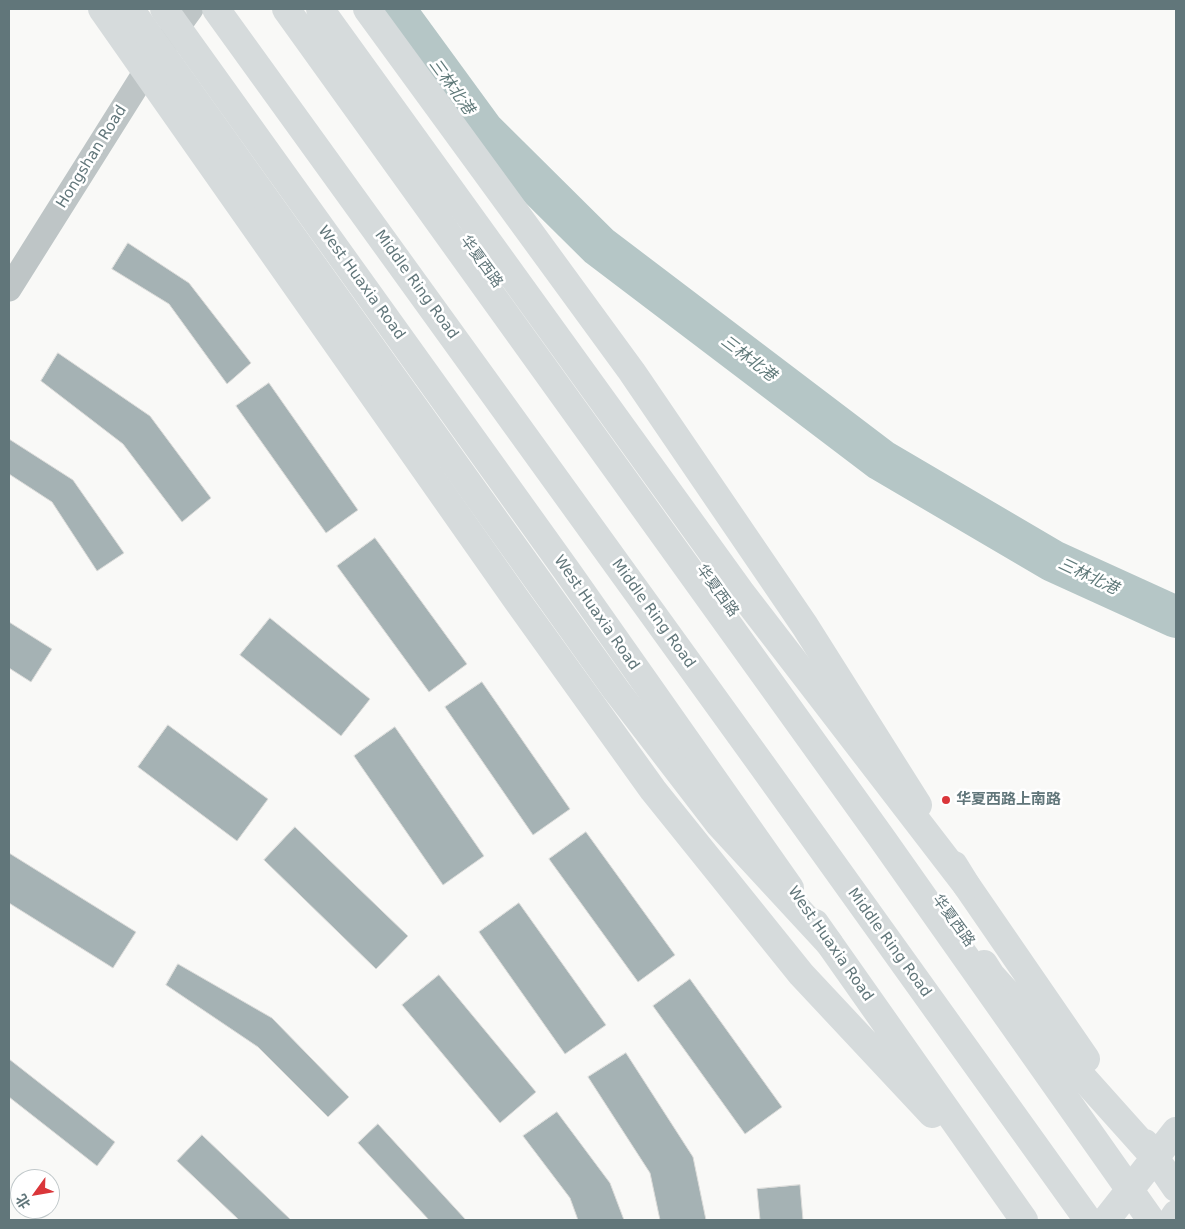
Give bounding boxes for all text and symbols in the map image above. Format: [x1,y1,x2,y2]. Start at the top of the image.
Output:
water label: 三林北港 [424,55,478,119]
street label: Hongshan Road [53,102,131,212]
street label: West Huaxia Road [314,223,408,343]
street label: Middle Ring Road [370,227,462,343]
street label: 华夏西路 [456,232,506,292]
water label: 三林北港 [717,332,779,386]
street label: West Huaxia Road [550,552,642,674]
water label: 三林北港 [1055,555,1121,599]
street label: Middle Ring Road [607,556,699,672]
street label: 华夏西路 [692,561,742,621]
place label: 华夏西路上南路 [956,791,1061,809]
marker: 华夏西路上南路 [940,794,952,806]
street label: West Huaxia Road [784,883,876,1005]
street label: Middle Ring Road [843,885,935,1001]
street label: 华夏西路 [928,891,978,951]
north arrow [10,1169,60,1219]
text: 北 [13,1191,34,1212]

